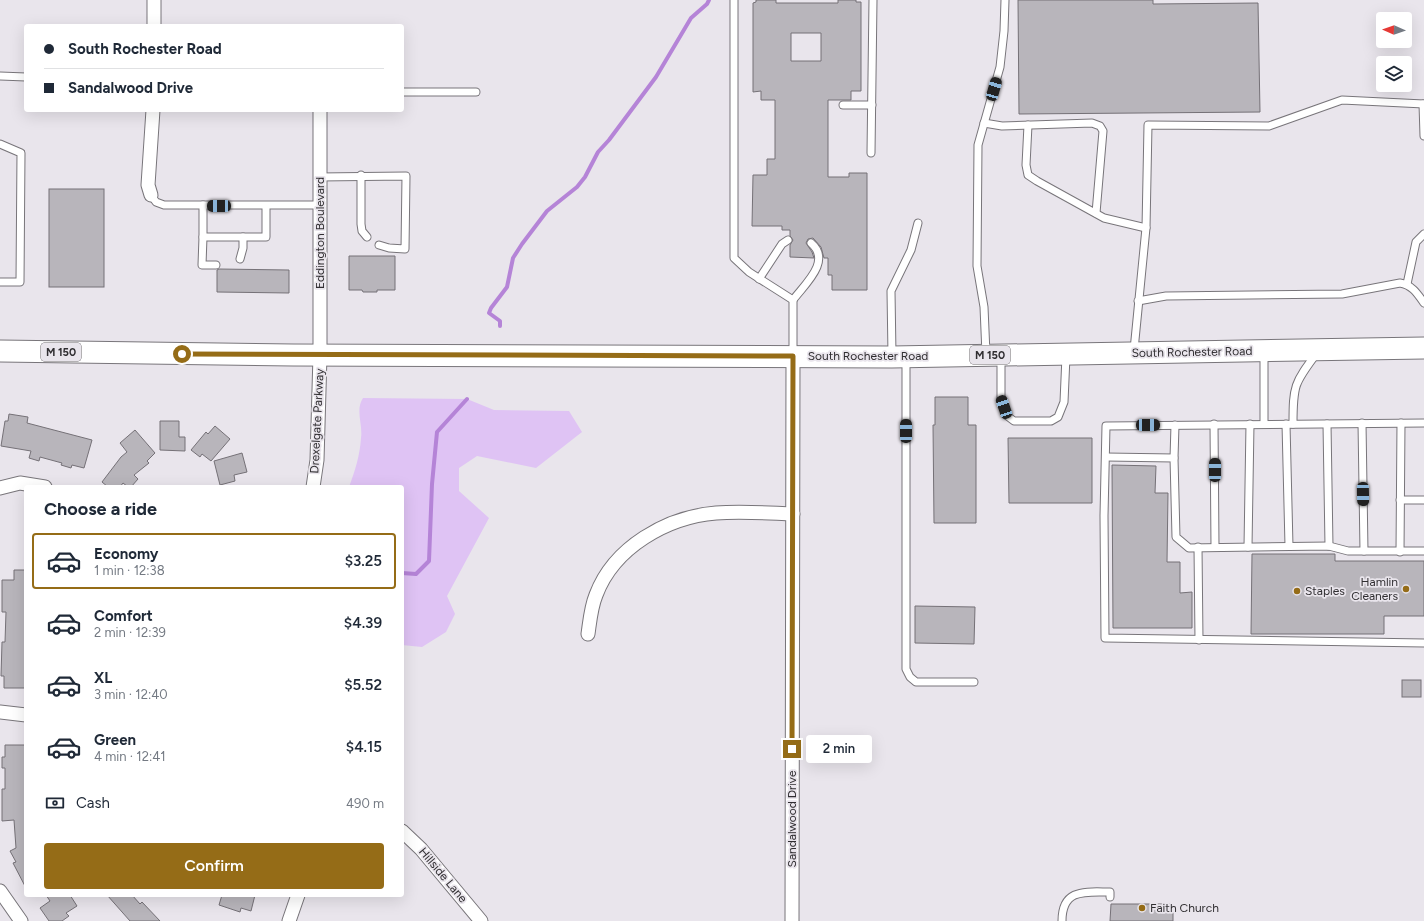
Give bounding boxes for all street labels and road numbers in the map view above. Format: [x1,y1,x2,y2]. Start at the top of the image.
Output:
street label: Eddington Boulevard [313,177,327,289]
road number: M 150 [41,343,81,361]
street label: South Rochester Road [1132,344,1252,360]
road number: M 150 [970,346,1010,364]
street label: South Rochester Road [808,349,928,363]
street label: Drexelgate Parkway [307,367,327,474]
street label: Sandalwood Drive [785,770,799,867]
street label: Hillside Lane [416,845,470,906]

